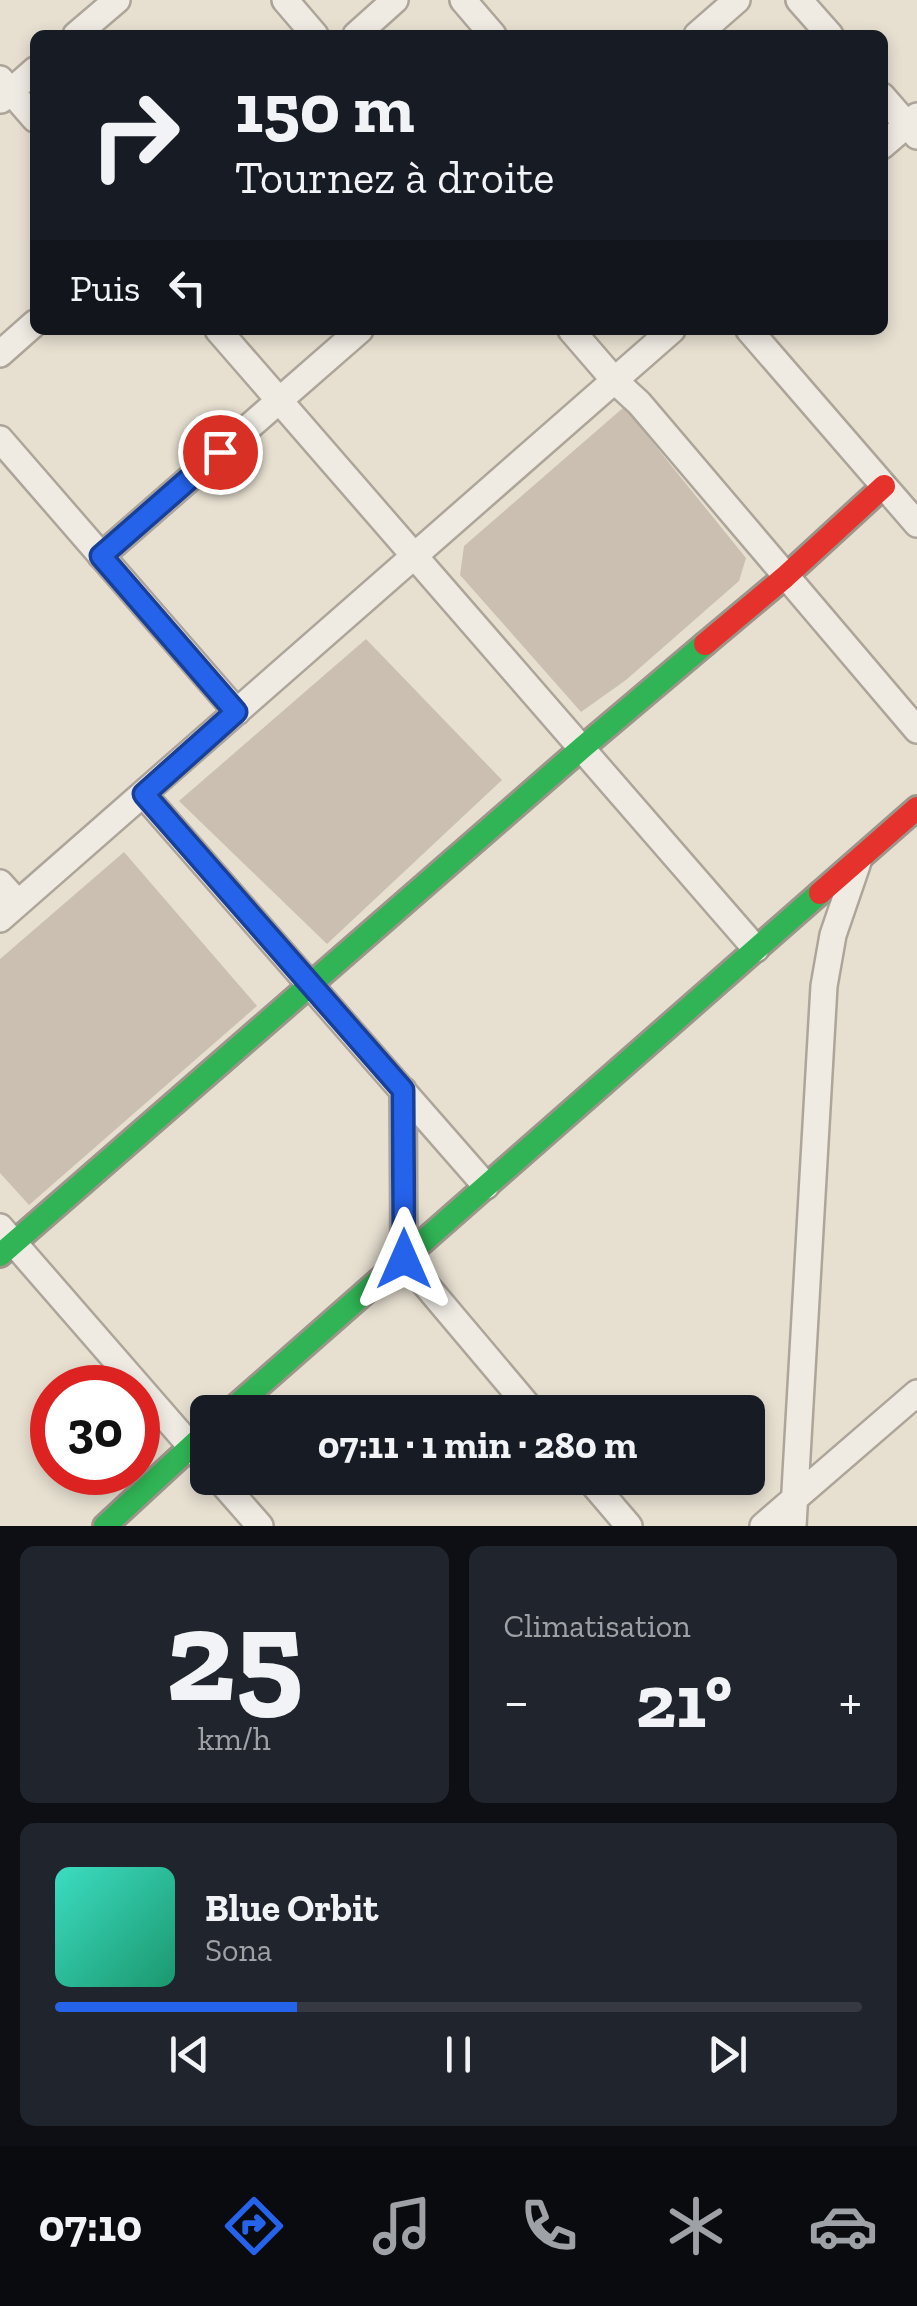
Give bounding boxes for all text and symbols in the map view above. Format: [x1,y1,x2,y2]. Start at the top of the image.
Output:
text: 150 m [235,66,415,150]
icon: right [70,70,200,200]
text: Tournez à droite [235,151,554,205]
icon: left [160,260,215,315]
text: Puis [70,265,140,311]
pin [178,410,263,495]
icon: arrive [193,425,248,480]
position arrow [352,1207,456,1311]
speed limit sign: 30 [30,1365,160,1495]
text: 07:11 · 1 min · 280 m [318,1422,637,1468]
text: 25 [165,1577,303,1733]
text: Climatisation [504,1607,691,1645]
text: 21° [636,1656,732,1746]
text: − [504,1668,529,1734]
text: + [839,1668,862,1734]
text: km/h [198,1720,271,1758]
text: Blue Orbit [205,1885,378,1931]
text: Sona [205,1931,272,1969]
icon: previous [162,2027,217,2082]
icon: pause [431,2027,486,2082]
icon: next [700,2027,755,2082]
icon: directions [219,2191,289,2261]
icon: music [367,2191,437,2261]
icon: phone [514,2191,584,2261]
icon: climate [661,2191,731,2261]
icon: car [808,2191,878,2261]
text: 07:10 [39,2199,142,2253]

